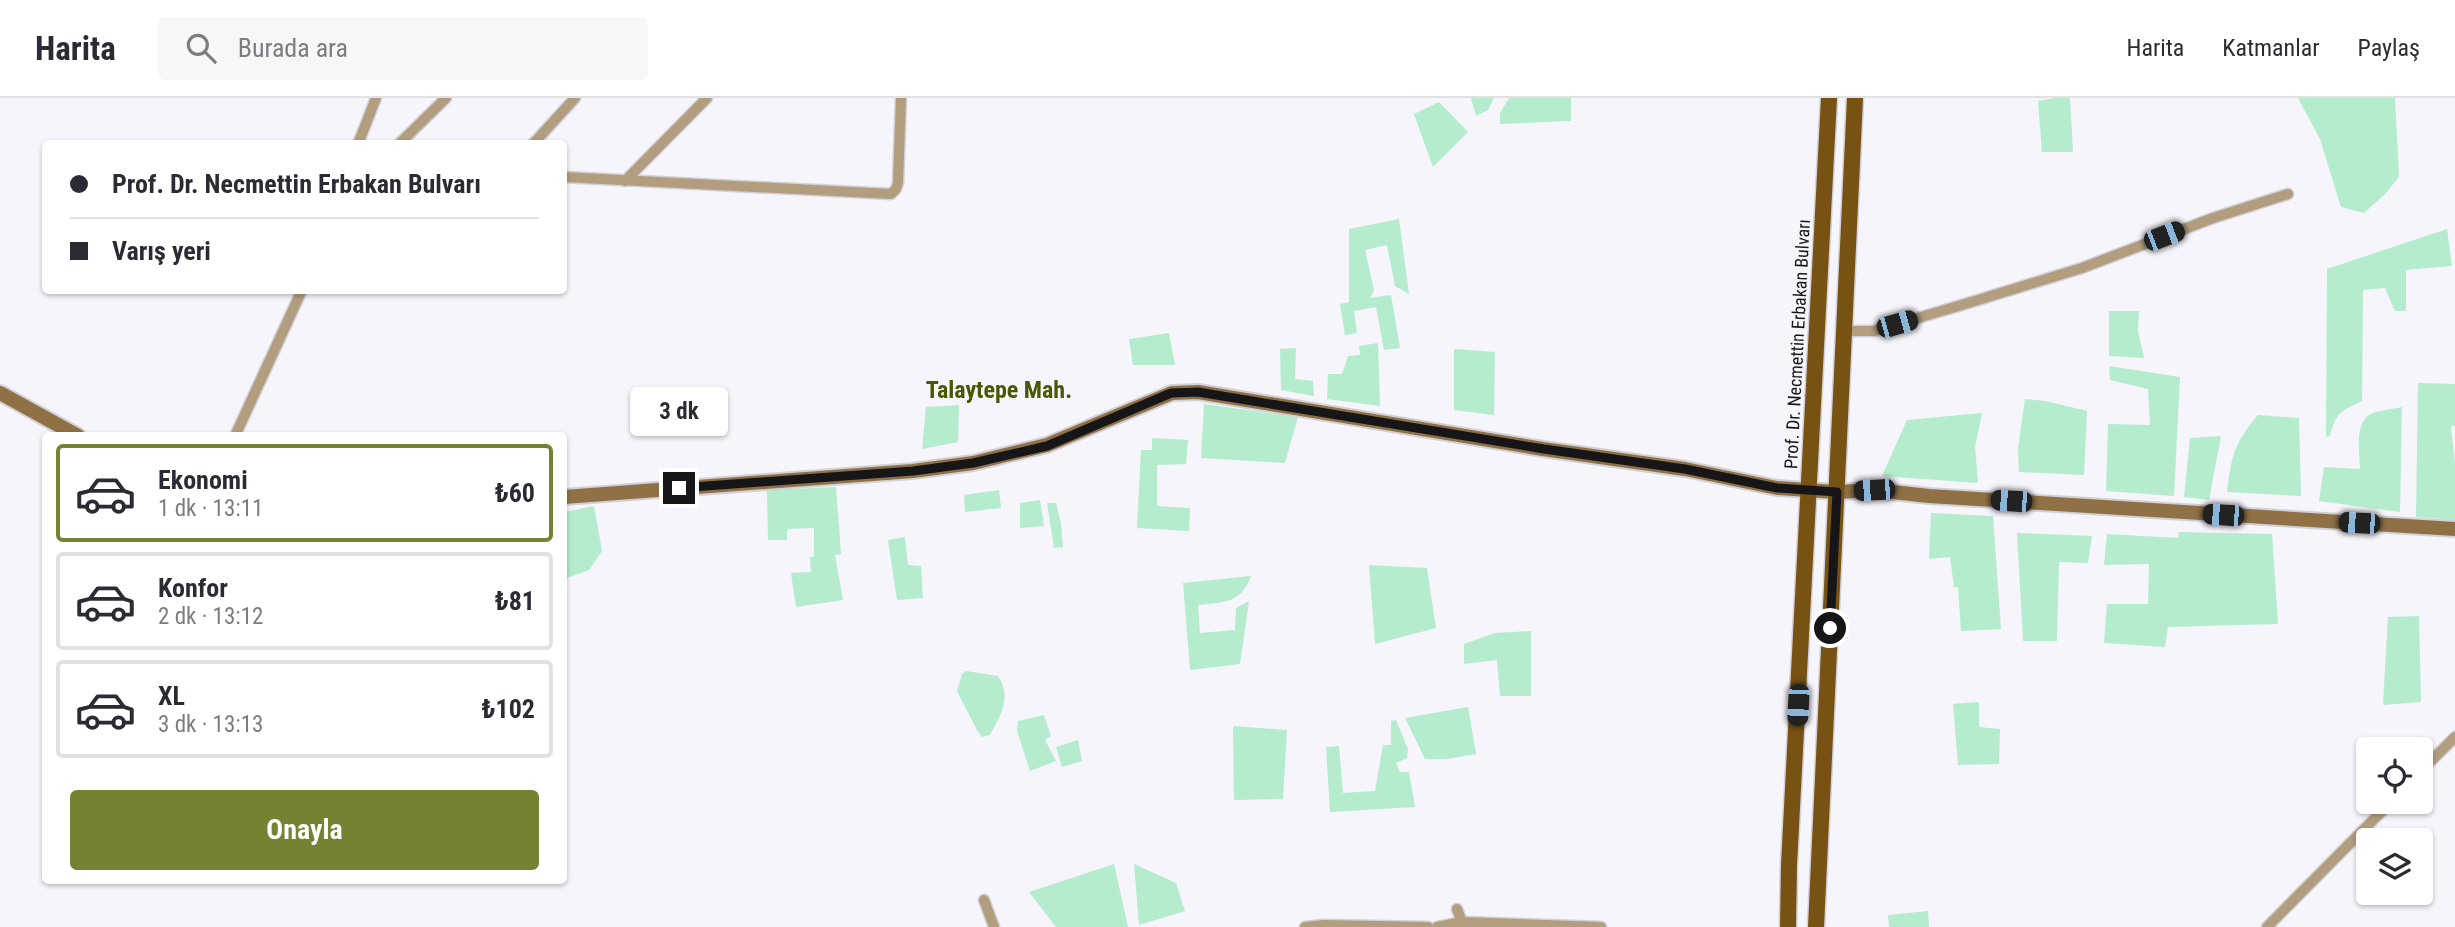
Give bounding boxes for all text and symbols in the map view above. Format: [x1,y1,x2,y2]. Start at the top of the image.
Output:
search box [158,17,648,80]
text: Harita [35,29,116,68]
icon: search [182,29,220,67]
text: Burada ara [238,33,348,63]
text: Harita [2127,34,2184,62]
text: Katmanlar [2222,34,2320,62]
text: Paylaş [2358,34,2420,62]
text: Prof. Dr. Necmettin Erbakan Bulvarı [112,169,481,199]
street label: Prof. Dr. Necmettin Erbakan Bulvarı [1780,219,1814,469]
car [2141,219,2188,253]
text: Varış yeri [112,236,211,266]
car [1874,308,1921,340]
district label: Talaytepe Mah. [926,376,1072,404]
callout: 3 dk [630,386,728,436]
text: 3 dk [659,398,699,425]
icon: car [74,462,137,525]
text: Ekonomi [158,465,248,495]
route end [663,472,695,504]
text: ₺60 [495,478,535,508]
car [1853,478,1896,502]
car [1990,489,2033,513]
text: 1 dk · 13:11 [158,495,263,522]
car [2202,503,2245,527]
car [2338,511,2381,535]
icon: car [74,570,137,633]
text: Konfor [158,573,228,603]
text: ₺81 [495,586,535,616]
text: 2 dk · 13:12 [158,603,263,630]
route start [1814,612,1846,644]
icon: car [74,678,137,741]
text: XL [158,681,185,711]
car [1787,683,1810,727]
text: ₺102 [482,694,535,724]
text: 3 dk · 13:13 [158,711,263,738]
map controls [2356,737,2433,905]
button: locate [2356,737,2433,814]
button: Onayla [70,790,539,870]
button: layers [2356,828,2433,905]

